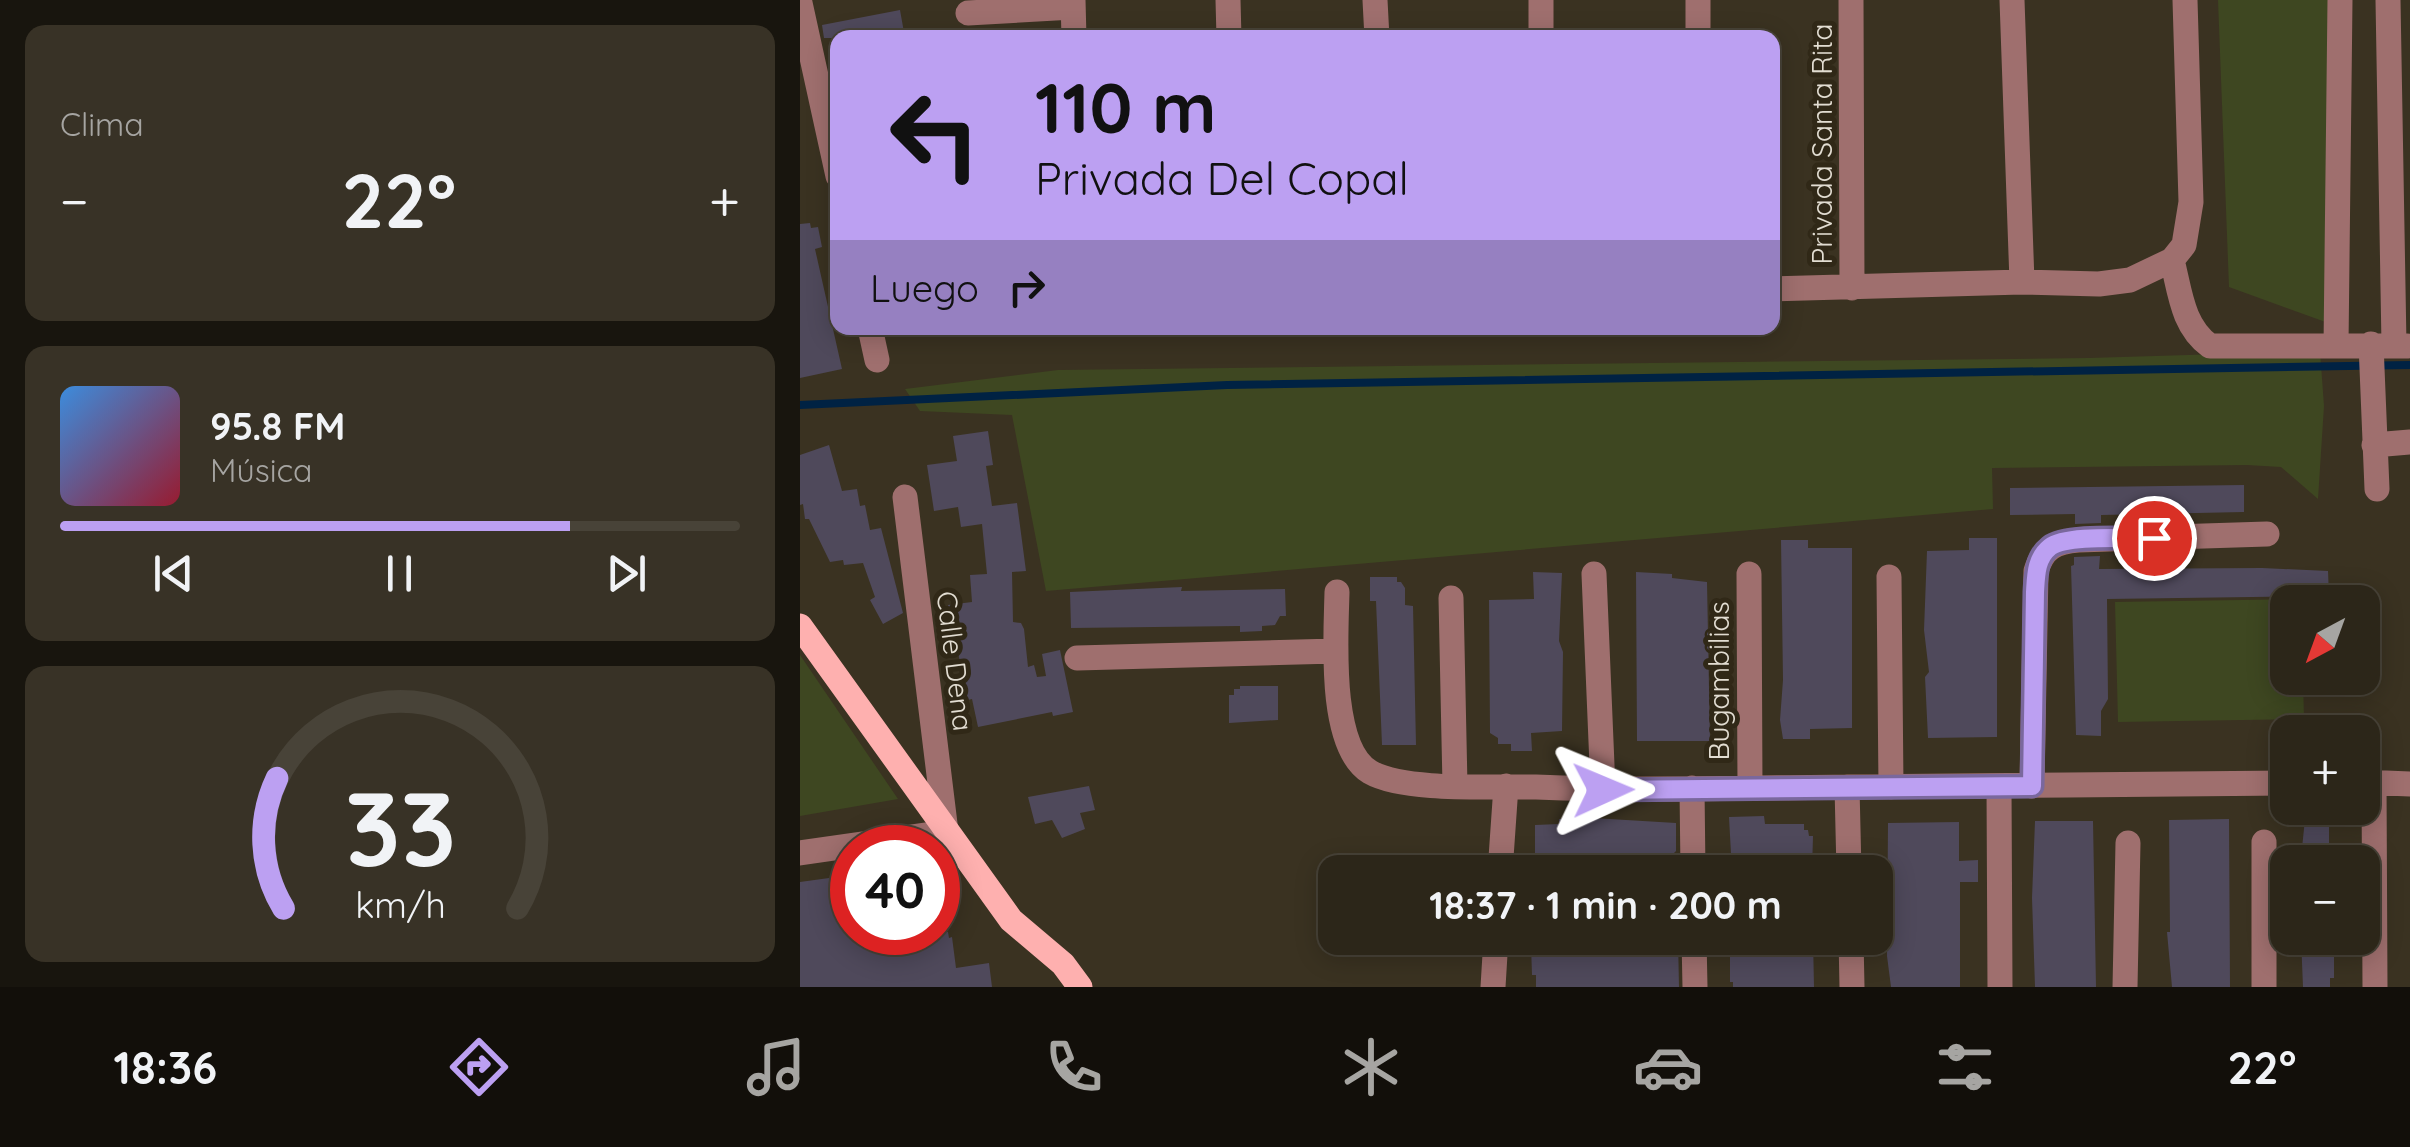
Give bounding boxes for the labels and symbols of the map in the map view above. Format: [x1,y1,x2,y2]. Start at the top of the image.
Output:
street label: Privada Santa Rita [1804,24,1839,264]
pin [2112,496,2197,581]
north arrow [2270,585,2380,695]
street label: Calle Dena [930,589,981,733]
street label: Bugambilias [1701,601,1736,761]
position arrow [1551,738,1655,842]
speed limit sign: 40 [830,825,960,955]

